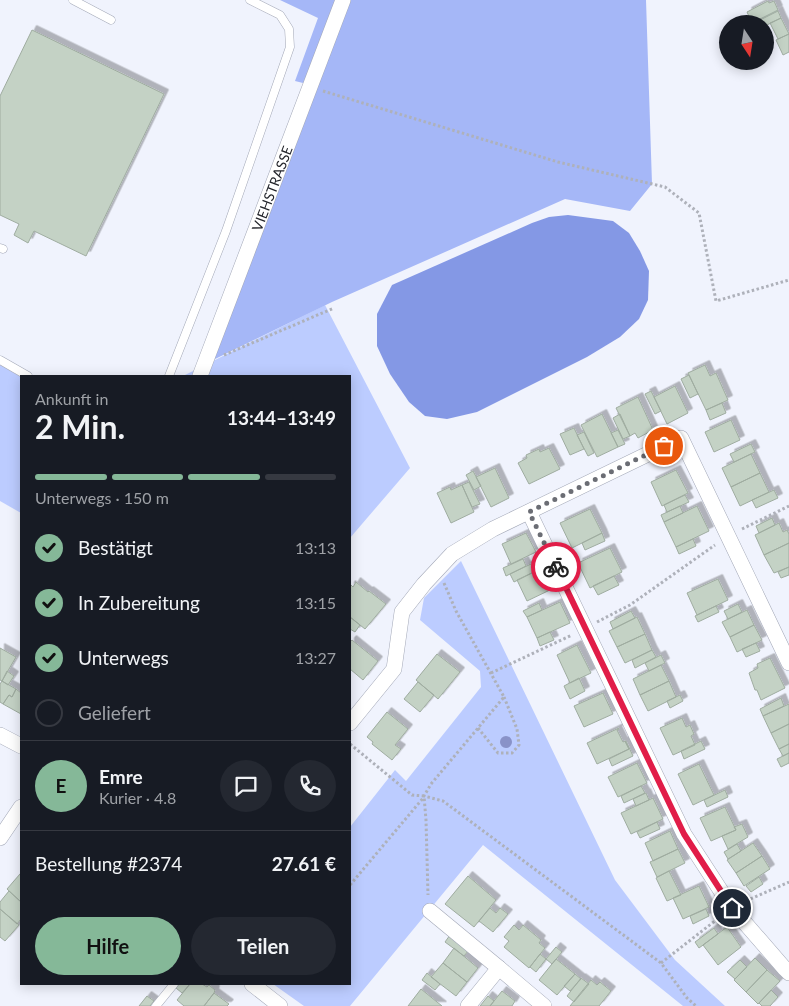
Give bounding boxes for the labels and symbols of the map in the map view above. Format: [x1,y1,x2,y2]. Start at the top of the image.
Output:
north arrow [719,15,774,70]
street label: VIEHSTRASSE [248,143,295,233]
pin [643,425,685,467]
courier [531,542,581,592]
pin [711,887,753,929]

